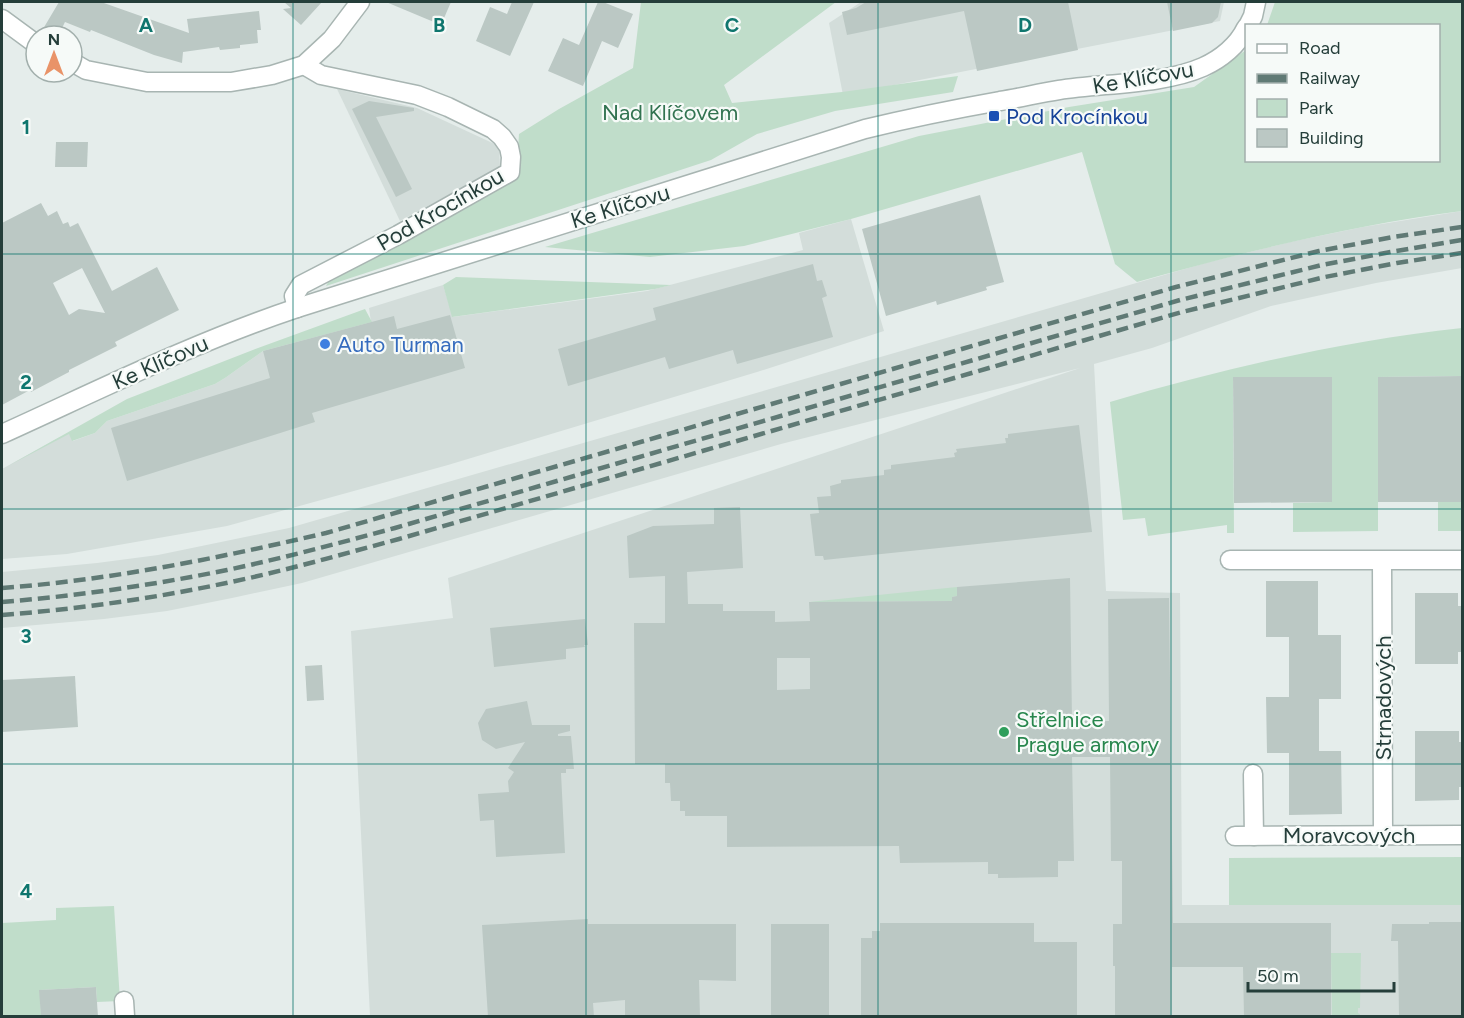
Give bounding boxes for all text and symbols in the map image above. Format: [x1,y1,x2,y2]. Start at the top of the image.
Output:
text: A [139,13,154,37]
text: B [433,13,445,37]
text: C [725,13,739,37]
text: D [1018,13,1032,37]
north arrow [24,24,84,84]
legend [1245,24,1440,162]
text: N [48,30,60,49]
text: Road [1299,37,1340,59]
street label: Ke Klíčovu [1090,55,1196,100]
text: Railway [1299,67,1361,89]
text: Park [1299,97,1334,119]
park label: Nad Klíčovem [602,99,738,126]
place label: Pod Krocínkou [1006,103,1148,130]
marker: Pod Krocínkou [987,109,1001,123]
text: 1 [22,115,30,139]
text: Building [1299,127,1364,149]
street label: Pod Krocínkou [372,162,508,257]
street label: Ke Klíčovu [567,179,673,234]
street label: Ke Klíčovu [108,329,212,396]
place label: Auto Turman [337,331,464,358]
marker: Auto Turman [318,337,332,351]
text: 2 [20,370,32,394]
text: 3 [20,624,32,648]
street label: Strnadových [1370,635,1397,761]
place label: Střelnice Prague armory [1016,706,1160,758]
marker: Střelnice Prague armory [997,725,1011,739]
street label: Moravcových [1283,822,1415,849]
text: 4 [20,879,33,903]
scale bar [1248,955,1394,993]
text: 50 m [1257,965,1299,987]

